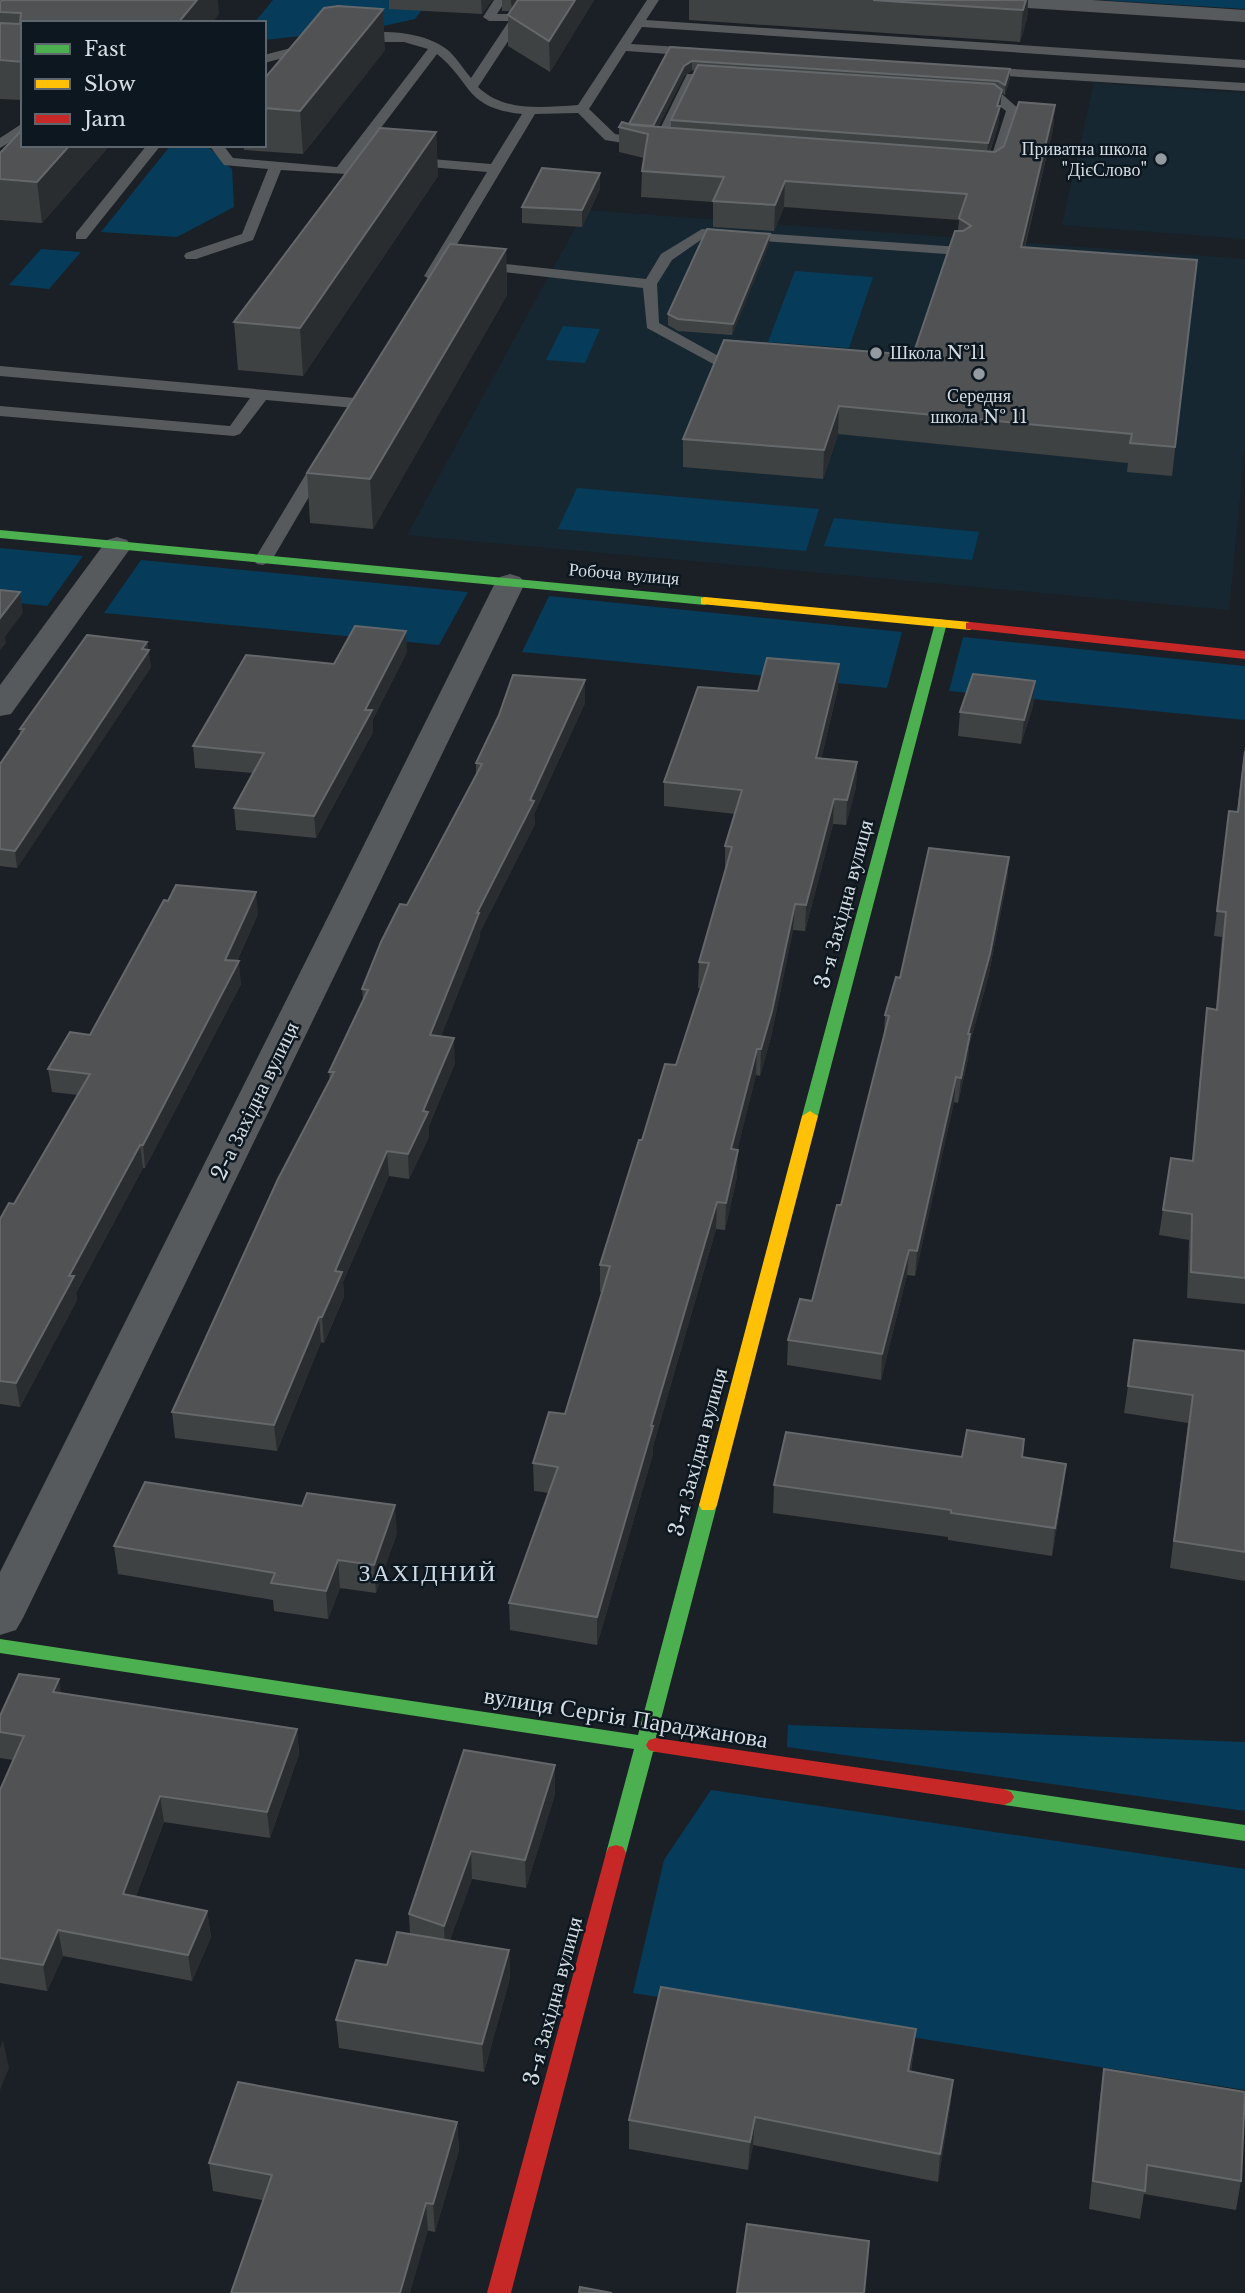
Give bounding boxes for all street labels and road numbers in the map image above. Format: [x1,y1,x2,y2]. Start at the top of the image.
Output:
street label: Робоча вулиця [568,558,680,590]
street label: 3-я Західна вулиця [809,817,879,991]
street label: 2-а Західна вулиця [205,1017,305,1184]
street label: 3-я Західна вулиця [663,1365,733,1539]
street label: вулиця Сергія Параджанова [482,1680,770,1754]
street label: 3-я Західна вулиця [518,1914,588,2088]

